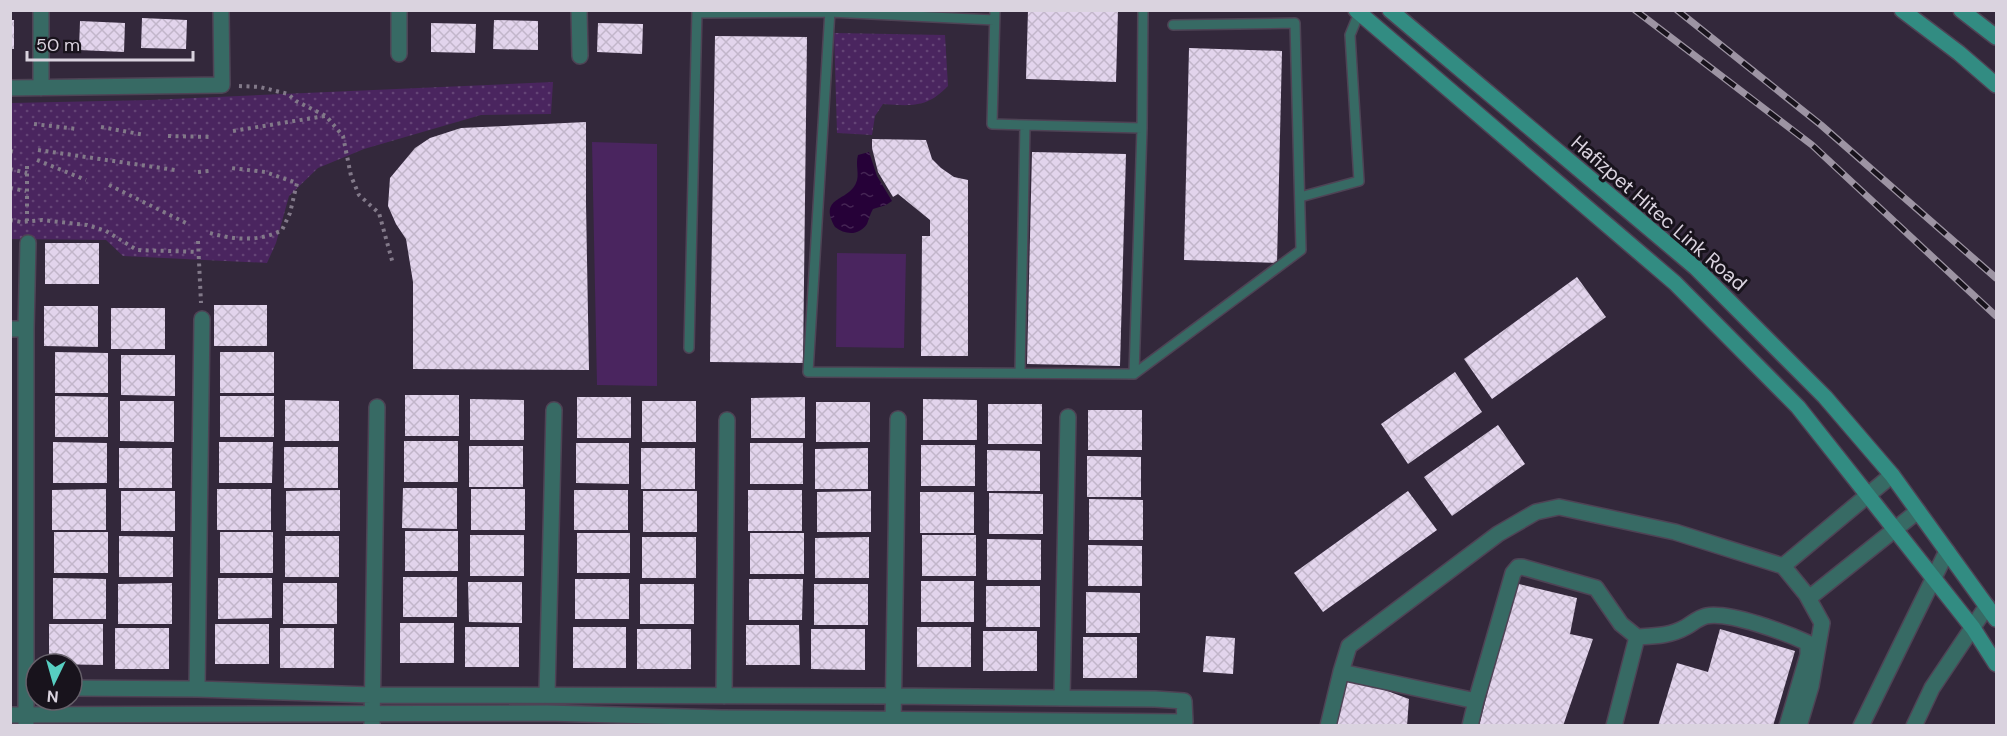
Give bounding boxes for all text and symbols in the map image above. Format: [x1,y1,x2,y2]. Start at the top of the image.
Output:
scale bar [27,24,194,62]
text: 50 m [36,33,80,57]
street label: Hafizpet Hitec Link Road [1566,130,1752,296]
north arrow [24,652,84,712]
text: N [46,685,59,707]

